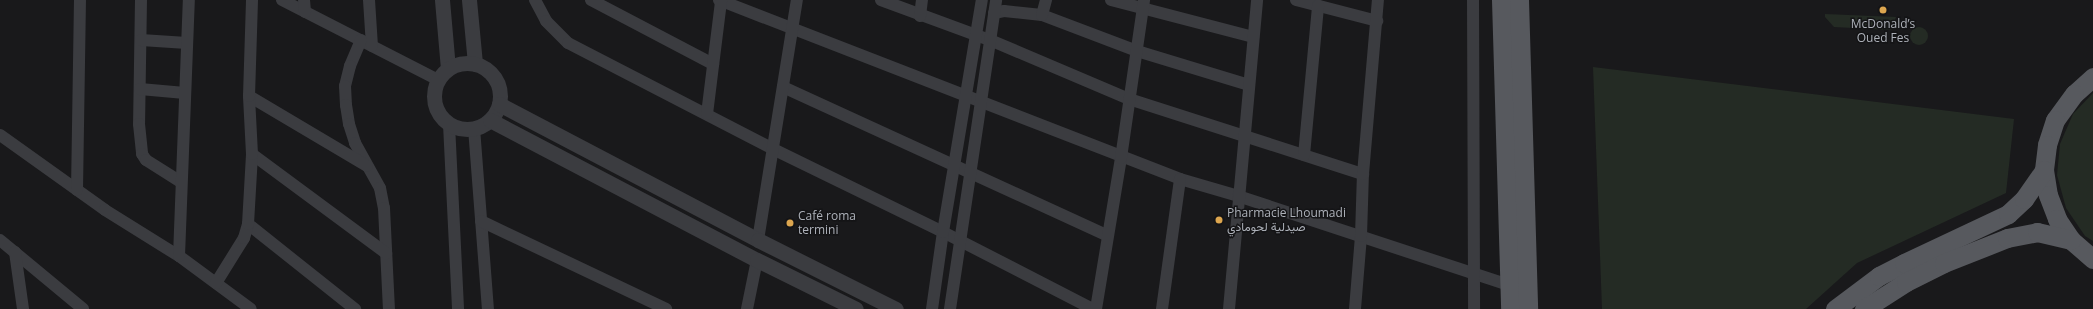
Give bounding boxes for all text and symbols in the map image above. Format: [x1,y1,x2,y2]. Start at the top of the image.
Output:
marker: McDonald’s Oued Fes [1878,5,1888,15]
place label: McDonald’s Oued Fes [1851,17,1915,45]
place label: Pharmacie Lhoumadi صيدلية لحومادي [1227,206,1346,234]
place label: Café roma termini [798,209,856,237]
marker: Pharmacie Lhoumadi صيدلية لحومادي [1214,215,1224,225]
marker: Café roma termini [785,218,795,228]

